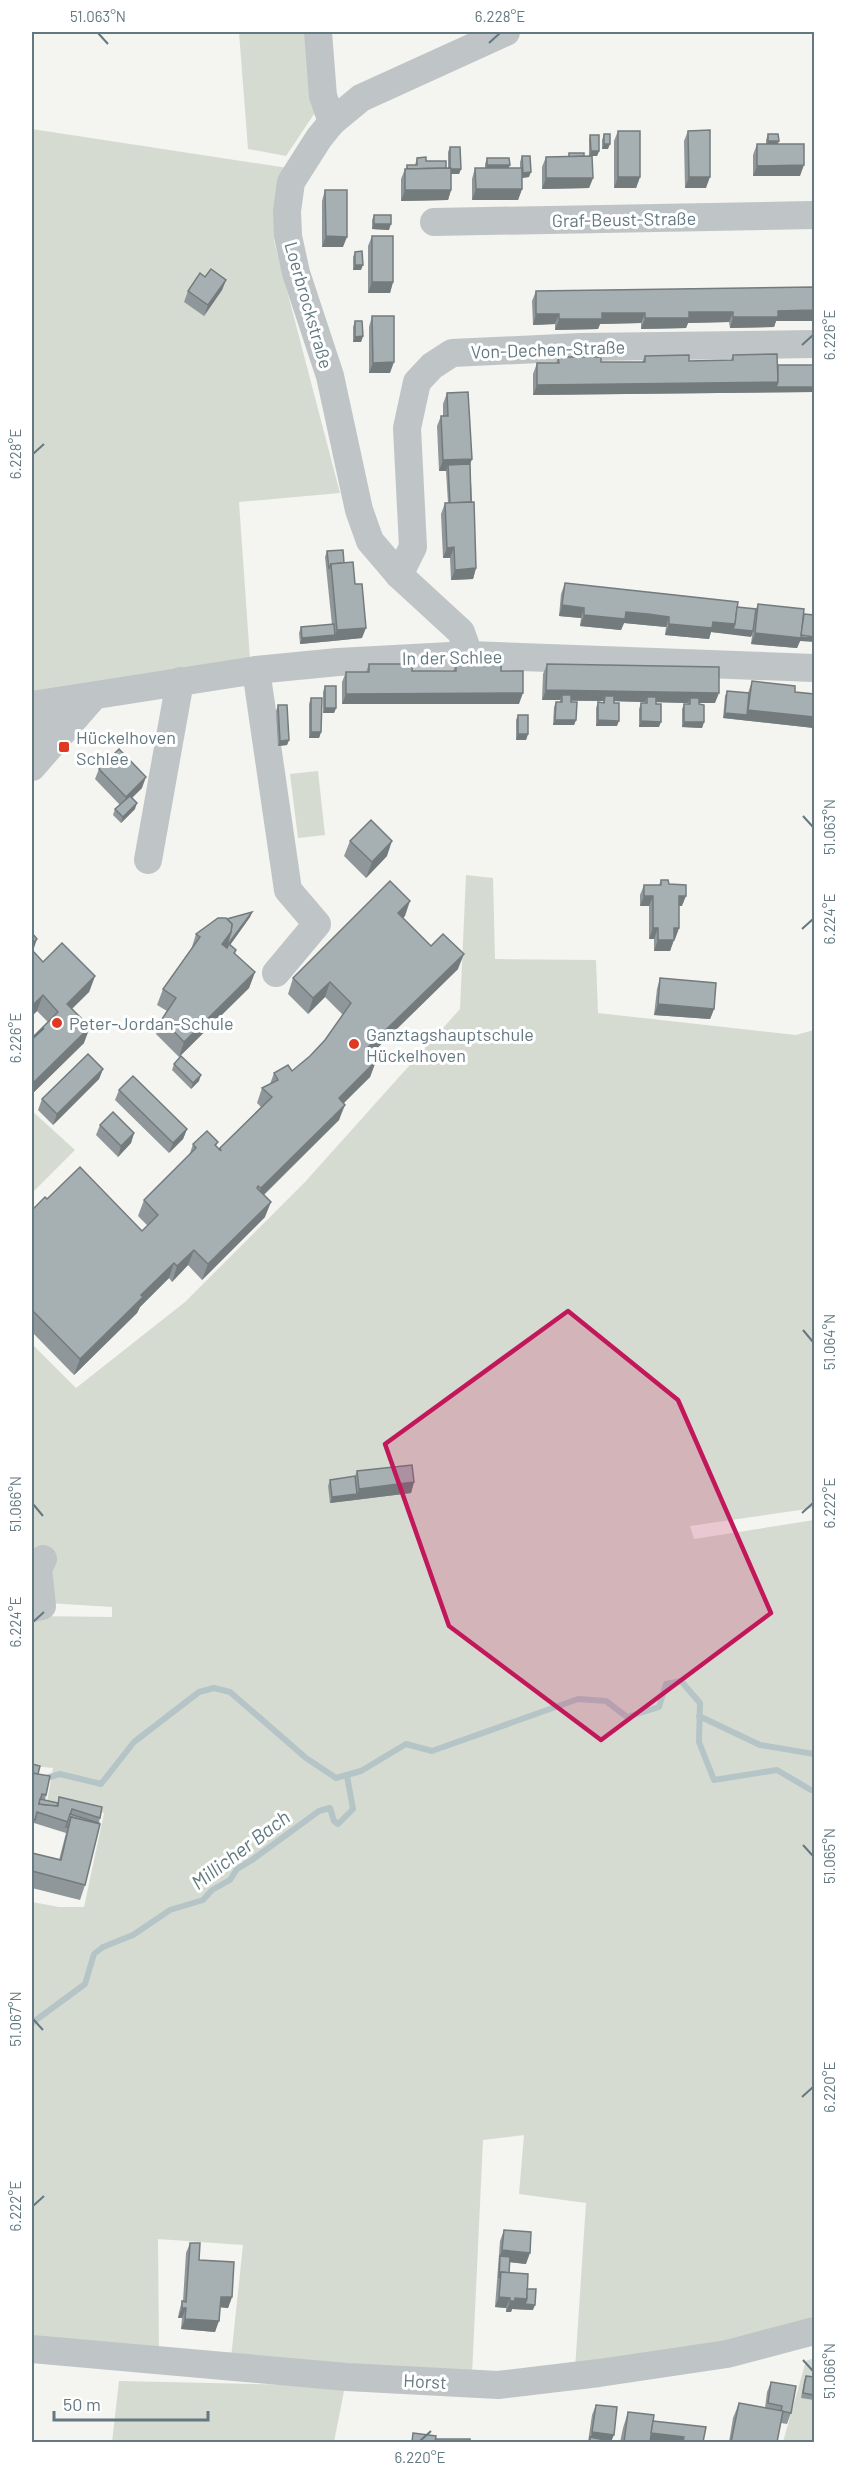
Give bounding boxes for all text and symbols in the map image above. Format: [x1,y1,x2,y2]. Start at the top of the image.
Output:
text: 51.063°N [70,7,126,25]
text: 6.228°E [475,7,525,25]
street label: Graf-Beust-Straße [552,207,696,231]
street label: Loerbrockstraße [280,239,338,371]
text: 6.226°E [820,310,838,360]
street label: Von-Dechen-Straße [470,335,626,363]
text: 6.228°E [6,429,24,479]
street label: In der Schlee [402,645,502,669]
place label: Hückelhoven Schlee [76,726,176,769]
marker: Hückelhoven Schlee [57,740,71,754]
text: 51.063°N [820,799,838,855]
text: 6.224°E [820,893,838,945]
place label: Peter-Jordan-Schule [69,1012,234,1034]
text: 6.226°E [6,1013,24,1063]
marker: Peter-Jordan-Schule [50,1016,64,1030]
place label: Ganztagshauptschule Hückelhoven [366,1023,534,1066]
marker: Ganztagshauptschule Hückelhoven [347,1037,361,1051]
text: 51.064°N [820,1314,838,1370]
text: 51.066°N [6,1476,24,1532]
text: 6.222°E [820,1478,838,1528]
text: 6.224°E [6,1596,24,1648]
water label: Millicher Bach [186,1804,294,1894]
text: 51.065°N [820,1828,838,1884]
text: 51.067°N [6,1991,24,2047]
text: 6.220°E [820,2061,838,2113]
text: 6.222°E [6,2181,24,2231]
text: 51.066°N [820,2343,838,2399]
street label: Horst [403,2369,447,2393]
scale bar [54,2384,208,2422]
text: 50 m [63,2393,101,2415]
text: 6.220°E [394,2448,446,2466]

